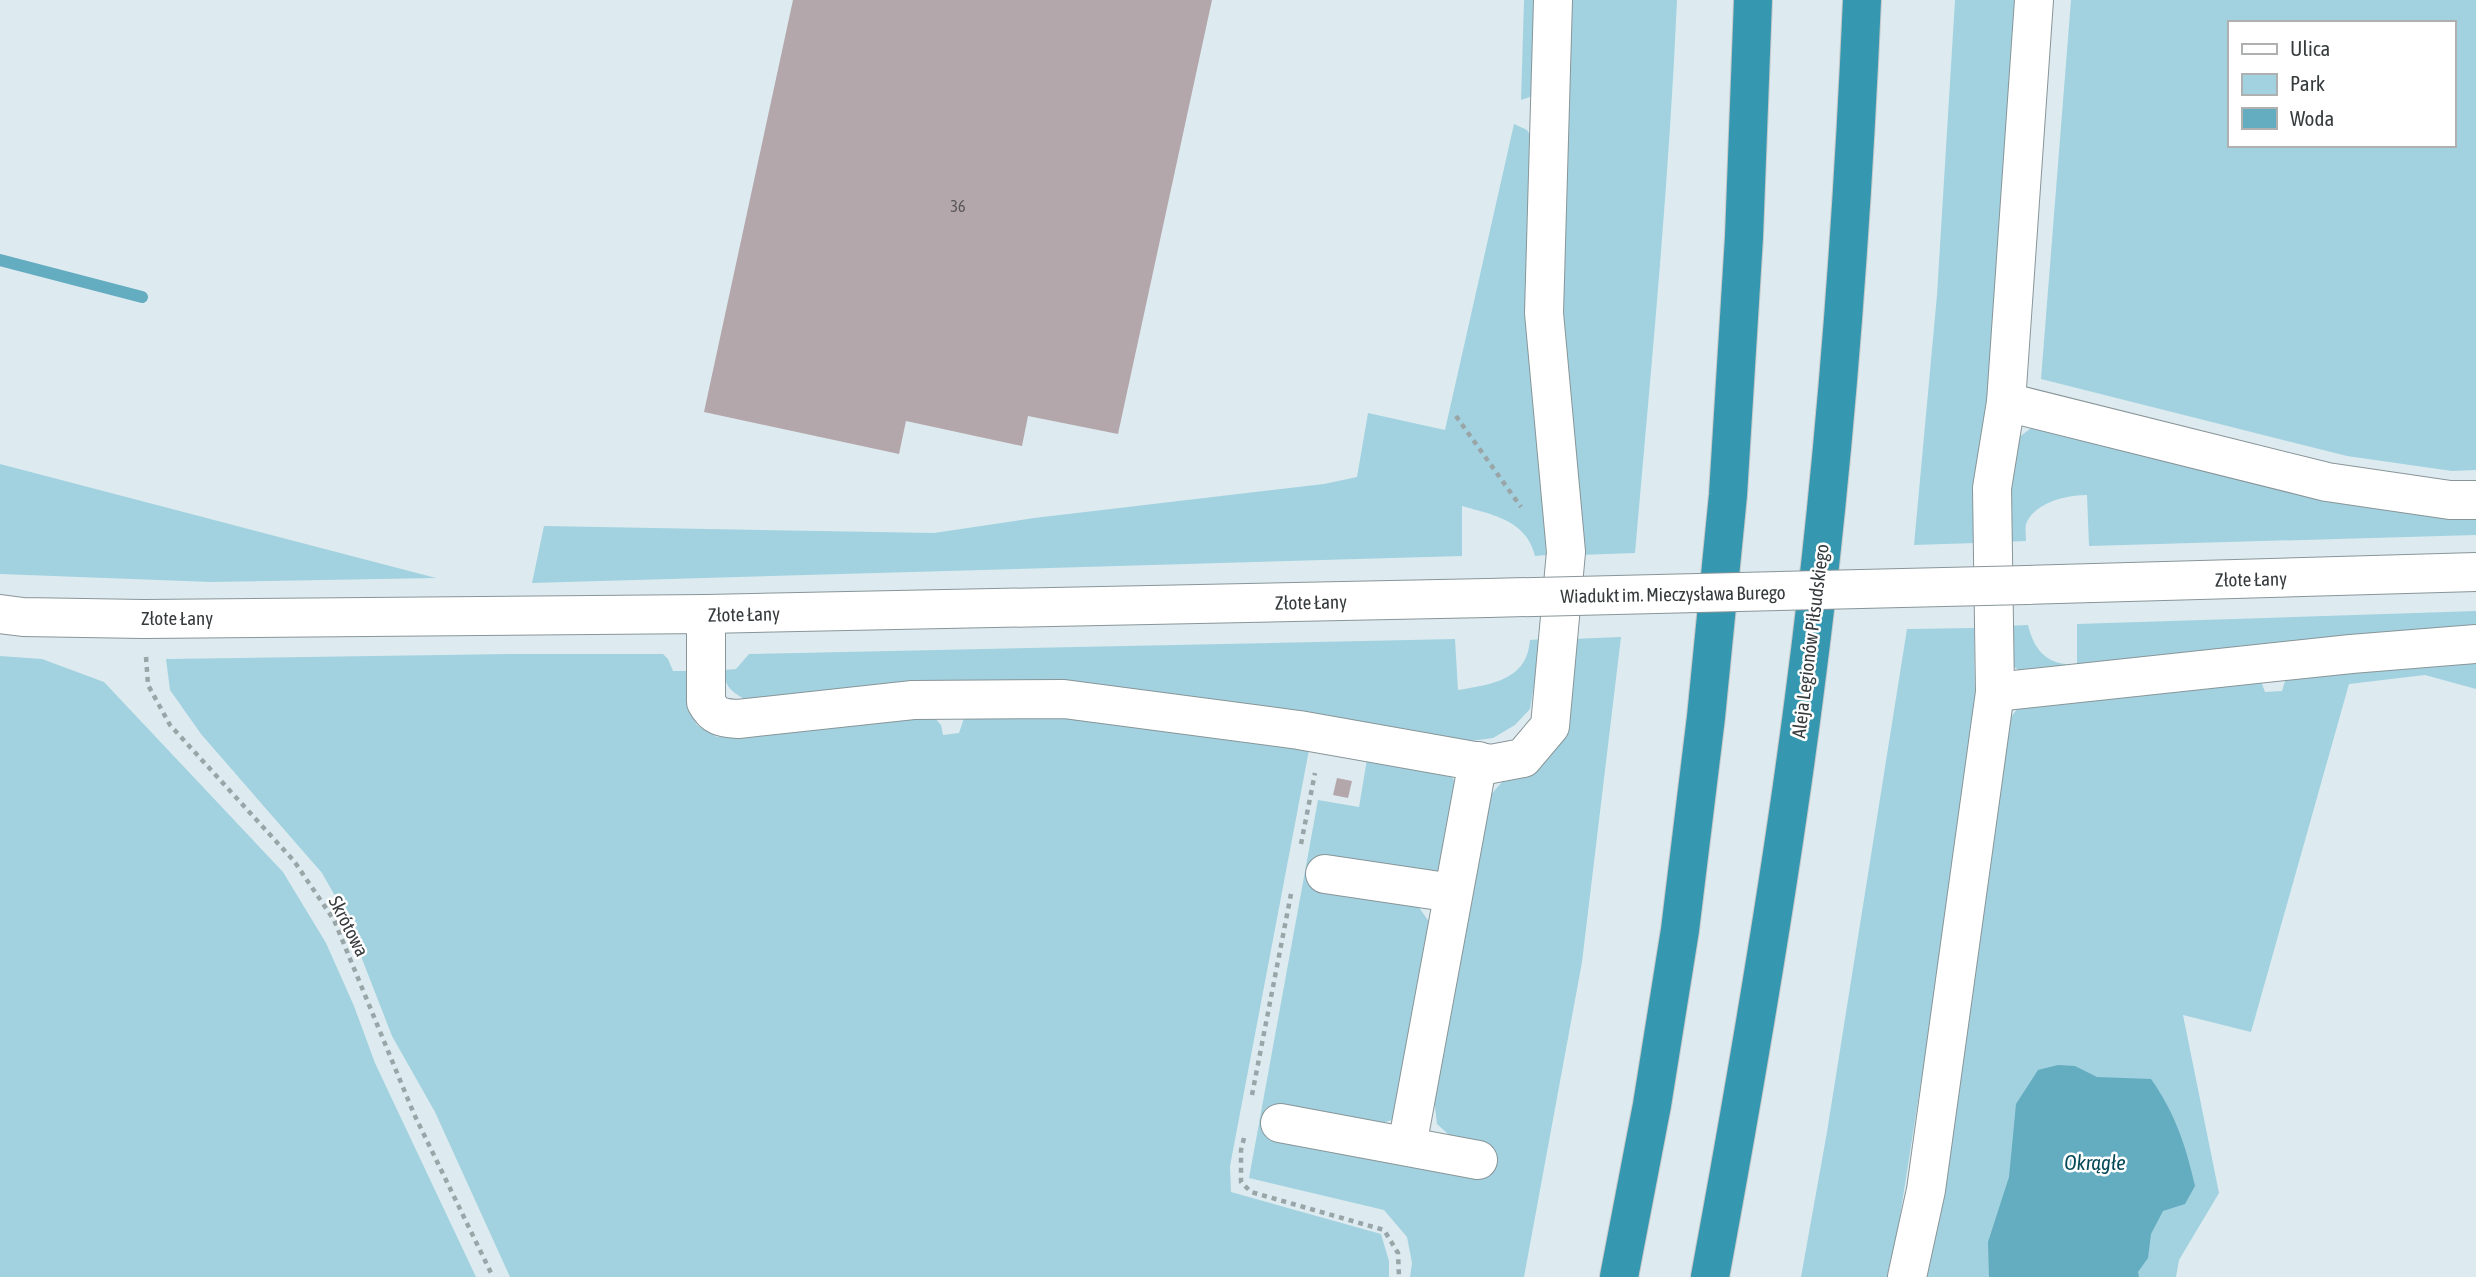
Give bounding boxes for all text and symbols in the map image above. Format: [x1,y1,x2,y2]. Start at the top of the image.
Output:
legend [2228,21,2455,147]
text: Ulica [2290,36,2330,60]
text: Park [2290,71,2325,95]
text: Woda [2290,106,2334,130]
house number: 36 [950,197,966,215]
street label: Aleja Legionów Piłsudskiego [1787,543,1833,739]
street label: Złote Łany [2215,567,2287,591]
street label: Wiadukt im. Mieczysława Burego [1560,581,1786,607]
street label: Złote Łany [1275,590,1347,614]
street label: Złote Łany [708,602,780,626]
street label: Złote Łany [141,607,213,629]
street label: Skrótowa [324,892,374,960]
water label: Okrągłe [2064,1150,2126,1174]

